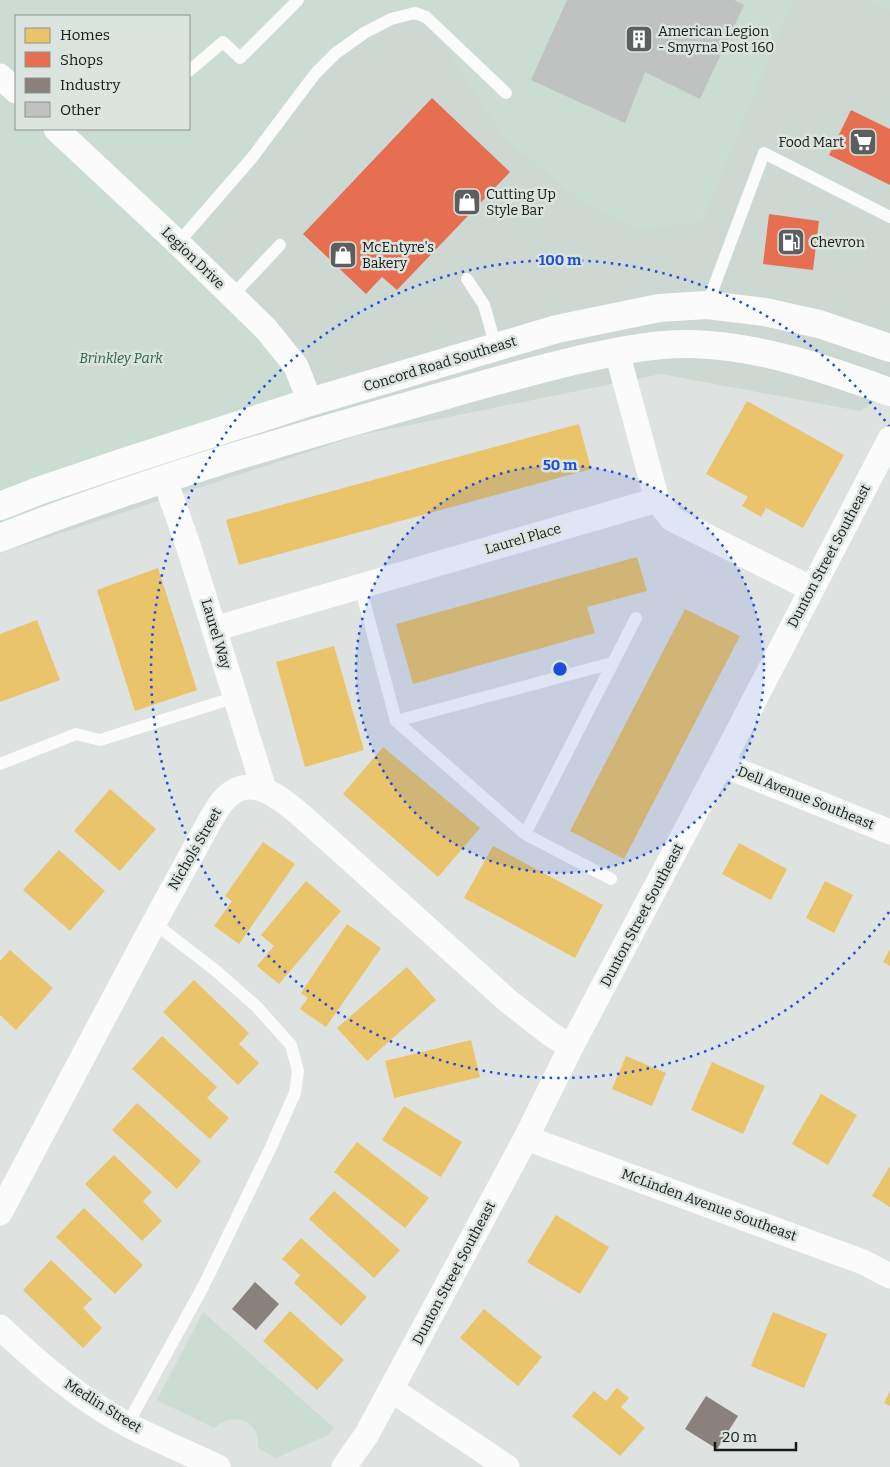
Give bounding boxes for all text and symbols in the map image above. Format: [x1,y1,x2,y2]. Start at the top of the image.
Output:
legend [15,15,190,130]
place label: American Legion - Smyrna Post 160 [658,23,774,56]
building icon: American Legion - Smyrna Post 160 [624,24,654,54]
text: Homes [60,26,110,44]
text: Shops [60,51,103,69]
text: Industry [60,76,120,94]
text: Other [60,101,101,119]
supermarket icon: Food Mart [848,127,878,157]
place label: Food Mart [778,134,844,151]
place label: Cutting Up Style Bar [486,186,556,219]
shop icon: Cutting Up Style Bar [452,187,482,217]
street label: Legion Drive [158,224,228,292]
fuel station icon: Chevron [776,227,806,257]
place label: Chevron [810,234,865,251]
place label: McEntyre's Bakery [362,239,434,272]
shop icon: McEntyre's Bakery [328,240,358,270]
text: 100 m [539,251,582,269]
street label: Concord Road Southeast [362,333,518,395]
park label: Brinkley Park [79,350,163,367]
text: 50 m [543,456,578,474]
street label: Dunton Street Southeast [784,481,874,631]
street label: Laurel Place [483,520,563,558]
street label: Laurel Way [197,597,235,671]
centre of rings [551,660,569,678]
street label: Dell Avenue Southeast [735,763,877,833]
street label: Nichols Street [165,805,225,893]
street label: Dunton Street Southeast [597,840,687,990]
street label: McLinden Avenue Southeast [619,1165,799,1245]
street label: Dunton Street Southeast [409,1198,499,1348]
street label: Medlin Street [61,1376,145,1436]
scale bar [715,1420,796,1452]
text: 20 m [722,1428,758,1446]

